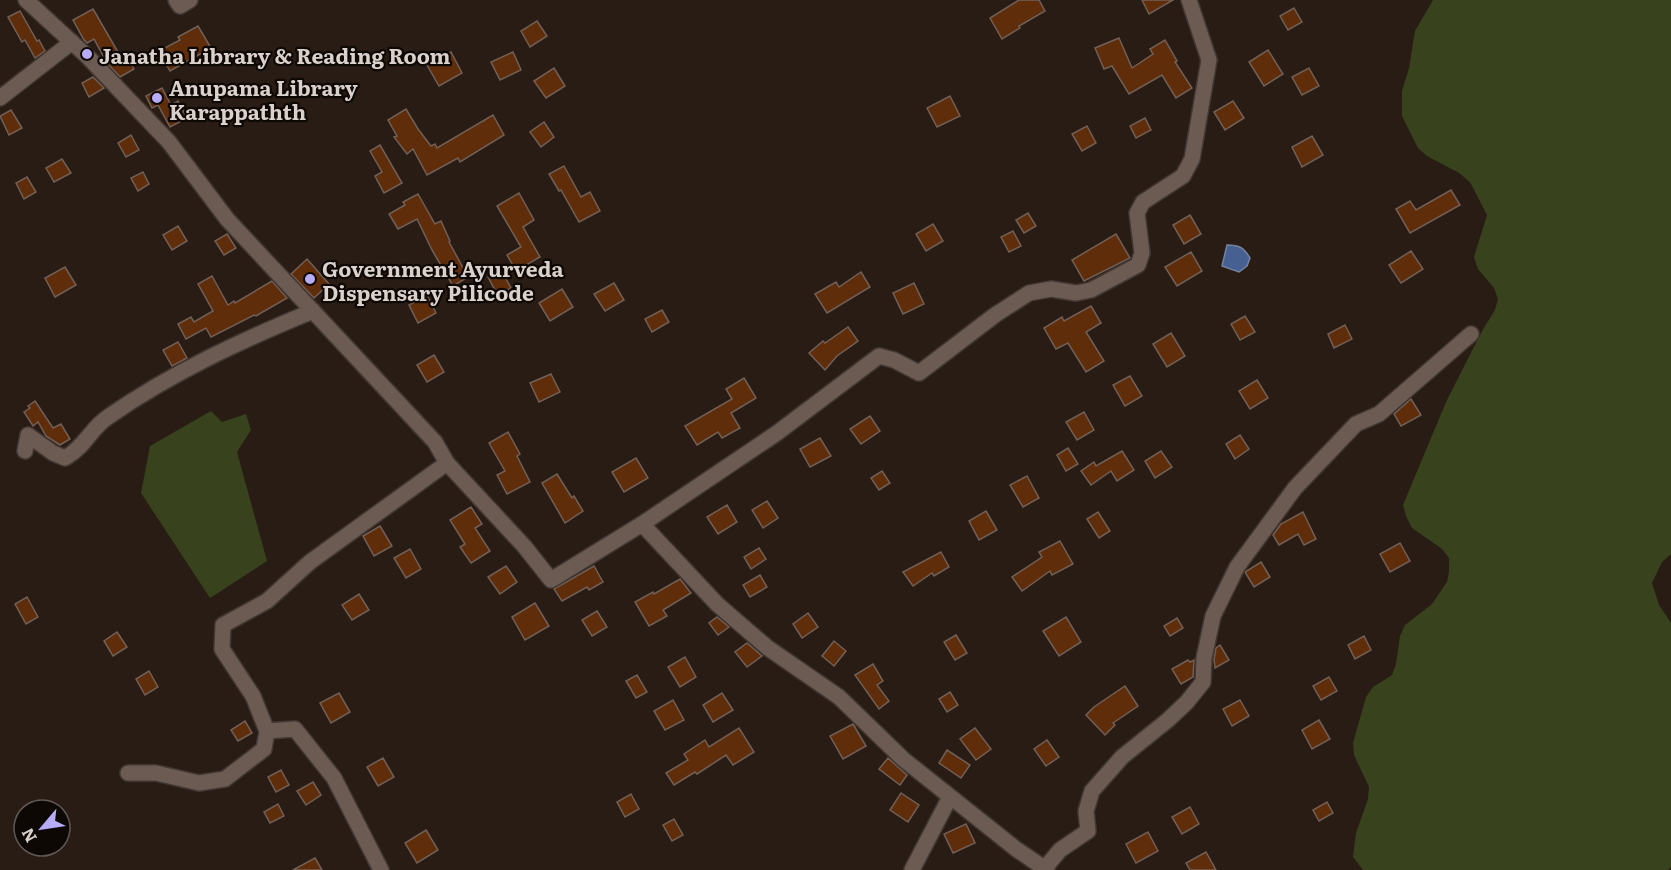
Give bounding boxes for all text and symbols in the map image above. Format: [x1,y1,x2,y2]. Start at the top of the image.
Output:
place label: Janatha Library & Reading Room [99,39,451,70]
marker: Janatha Library & Reading Room [80,47,94,61]
place label: Anupama Library Karappathth [169,71,358,126]
marker: Anupama Library Karappathth [150,91,164,105]
place label: Government Ayurveda Dispensary Pilicode [322,252,565,307]
marker: Government Ayurveda Dispensary Pilicode [303,272,317,286]
north arrow [12,798,72,858]
text: N [14,824,42,847]

